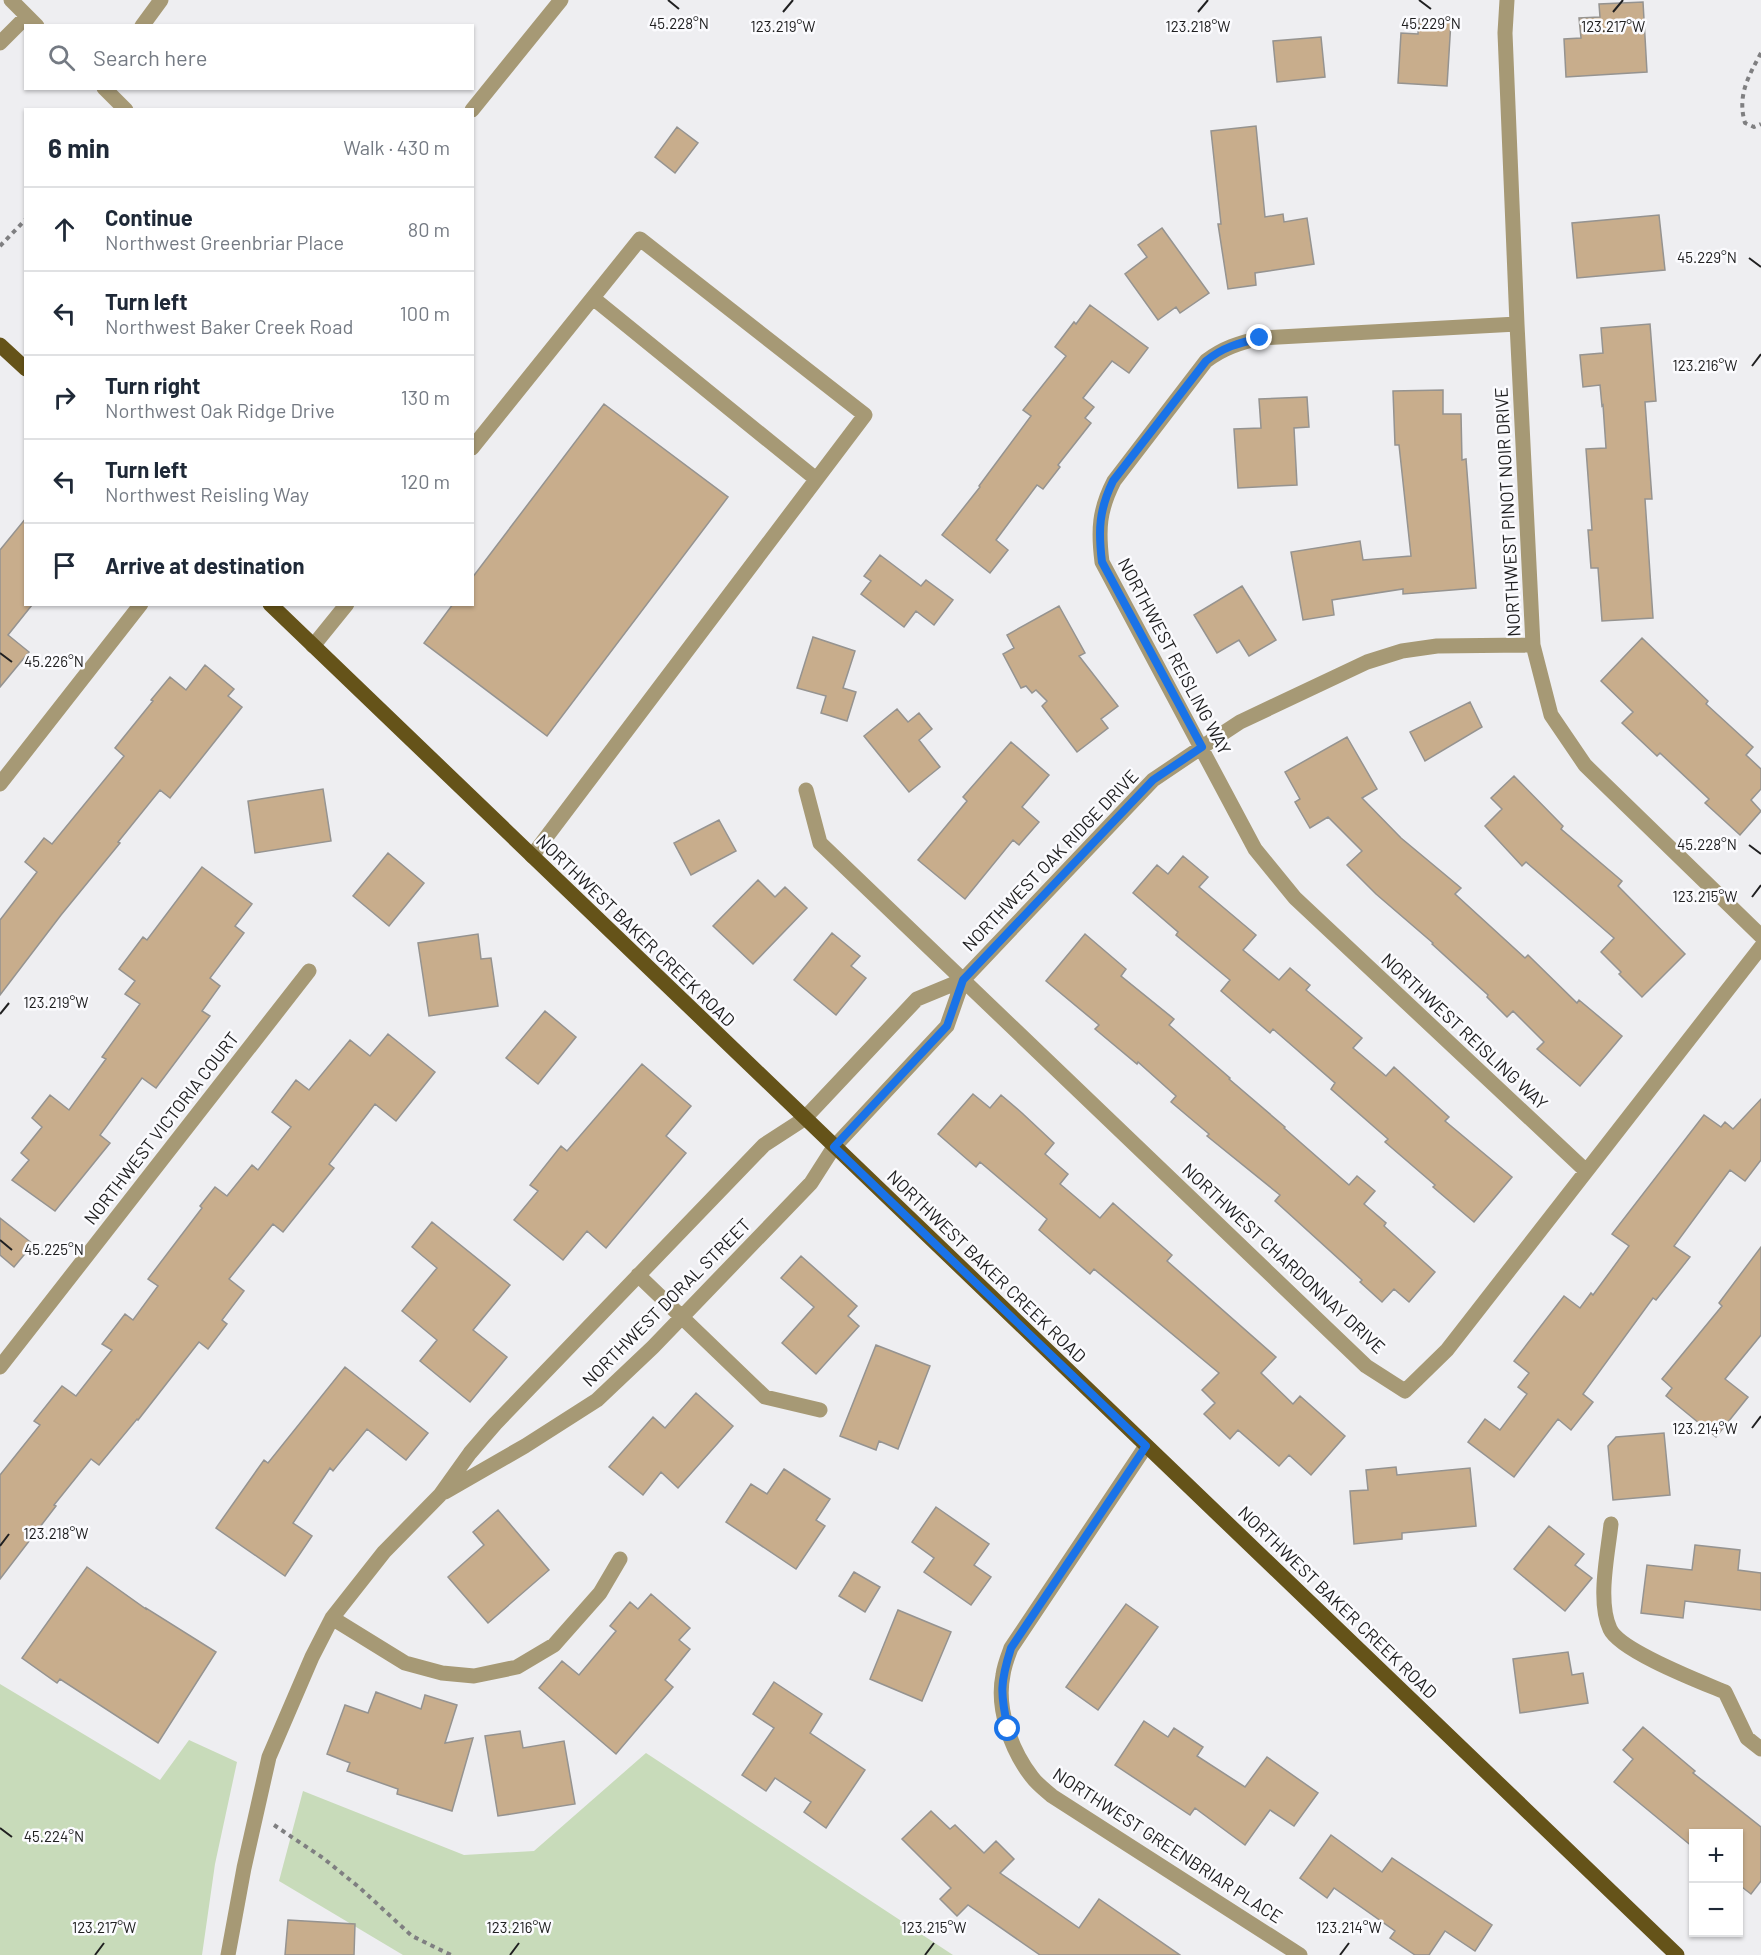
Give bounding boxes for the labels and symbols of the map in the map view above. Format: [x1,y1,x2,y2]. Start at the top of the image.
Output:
text: 45.228°N [649,14,709,32]
text: 45.229°N [1401,14,1461,32]
text: 123.219°W [751,17,815,35]
text: 123.218°W [1166,17,1230,35]
text: 123.217°W [1581,17,1645,35]
text: 45.229°N [1677,248,1737,266]
route end [1246,324,1272,350]
text: 123.216°W [1673,356,1737,374]
street label: NORTHWEST PINOT NOIR DRIVE [1489,387,1525,637]
street label: NORTHWEST REISLING WAY [1114,554,1236,758]
text: 45.226°N [24,652,84,670]
street label: NORTHWEST OAK RIDGE DRIVE [957,765,1143,955]
street label: NORTHWEST BAKER CREEK ROAD [532,829,740,1031]
text: 45.228°N [1677,835,1737,853]
text: 123.215°W [1673,887,1737,905]
street label: NORTHWEST REISLING WAY [1377,948,1553,1114]
text: 123.219°W [24,993,88,1011]
street label: NORTHWEST VICTORIA COURT [79,1027,243,1229]
street label: NORTHWEST CHARDONNAY DRIVE [1178,1158,1390,1358]
street label: NORTHWEST BAKER CREEK ROAD [883,1165,1091,1367]
street label: NORTHWEST DORAL STREET [577,1213,755,1391]
text: 45.225°N [24,1240,84,1258]
text: 123.214°W [1672,1419,1738,1437]
street label: NORTHWEST BAKER CREEK ROAD [1234,1501,1442,1703]
text: 123.218°W [24,1524,88,1542]
route start [994,1715,1020,1741]
street label: NORTHWEST GREENBRIAR PLACE [1049,1762,1287,1928]
text: 45.224°N [24,1827,84,1845]
text: 123.217°W [72,1918,136,1936]
text: 123.216°W [487,1918,551,1936]
text: 123.215°W [902,1918,966,1936]
text: 123.214°W [1316,1918,1382,1936]

